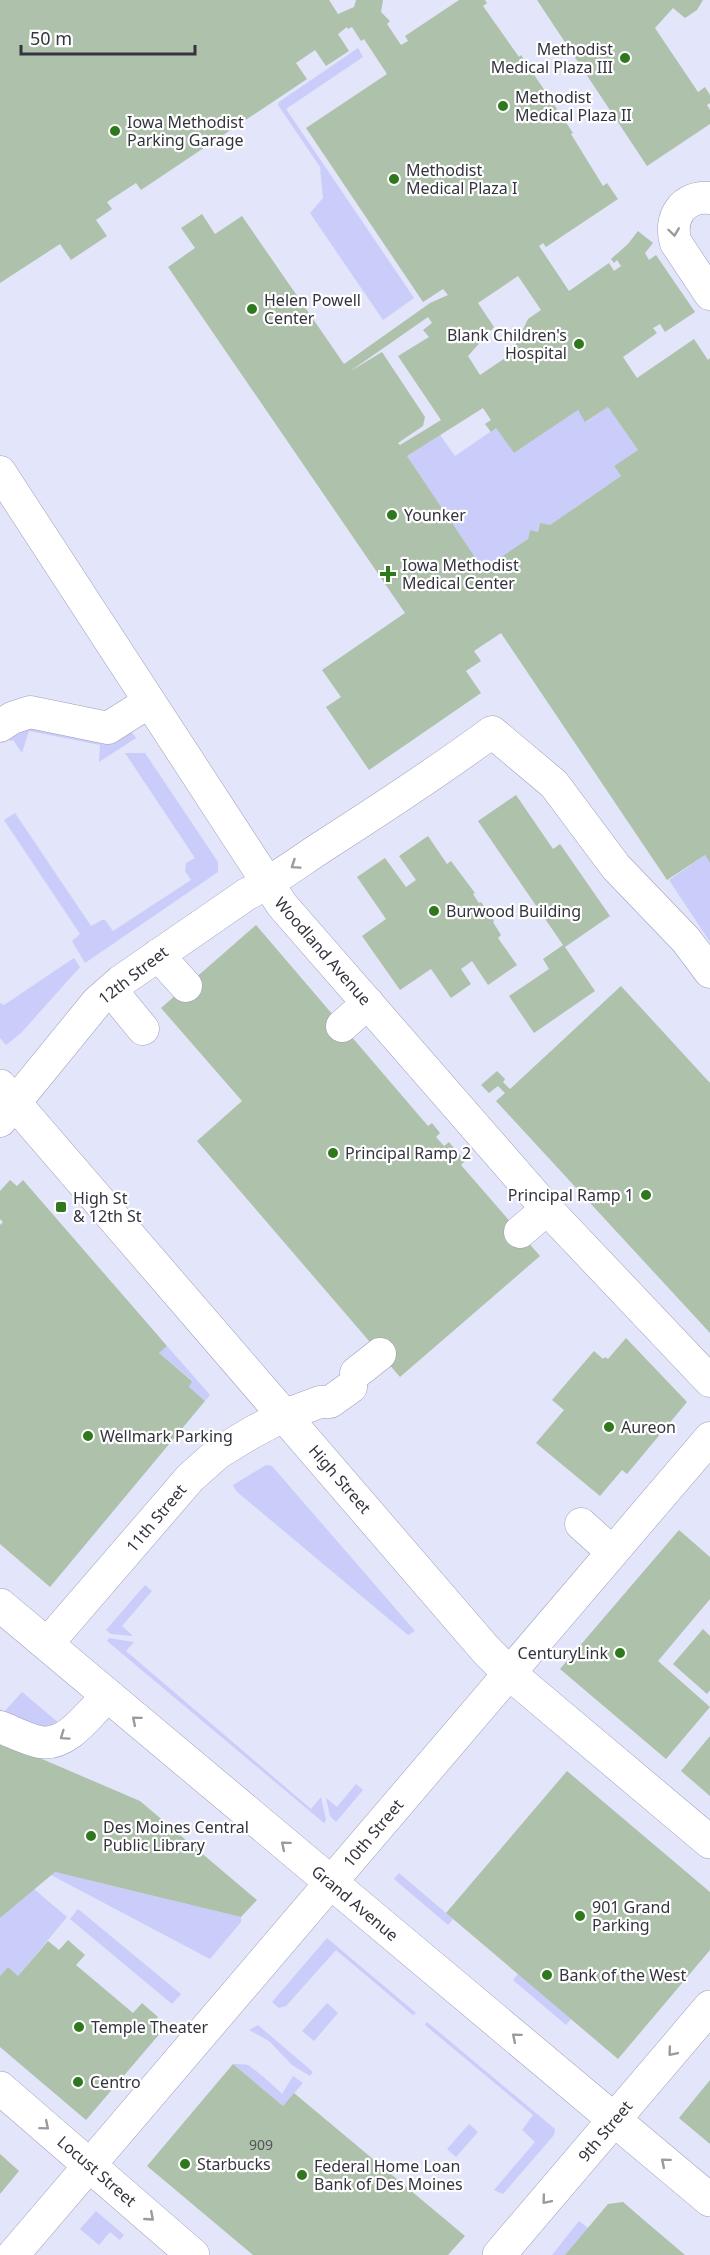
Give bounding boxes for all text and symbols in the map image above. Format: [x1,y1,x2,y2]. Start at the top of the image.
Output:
scale bar [21,18,195,56]
text: 50 m [30,26,72,50]
place label: Methodist Medical Plaza III [491,38,613,78]
marker: Methodist Medical Plaza III [618,51,632,65]
place label: Methodist Medical Plaza II [515,86,632,126]
marker: Methodist Medical Plaza II [496,99,510,113]
place label: Iowa Methodist Parking Garage [127,111,244,151]
marker: Iowa Methodist Parking Garage [108,124,122,138]
place label: Methodist Medical Plaza I [406,159,517,199]
marker: Methodist Medical Plaza I [387,172,401,186]
one-way arrow [668,228,680,237]
place label: Helen Powell Center [264,289,361,329]
marker: Helen Powell Center [245,302,259,316]
place label: Blank Children's Hospital [447,324,567,364]
marker: Blank Children's Hospital [572,337,586,351]
place label: Younker [404,504,466,526]
marker: Younker [385,508,399,522]
place label: Iowa Methodist Medical Center [402,554,519,594]
marker: Iowa Methodist Medical Center [379,565,397,583]
one-way arrow [291,858,302,869]
street label: Woodland Avenue [270,892,376,1010]
place label: Burwood Building [446,900,581,922]
marker: Burwood Building [427,904,441,918]
street label: 12th Street [94,941,173,1009]
place label: Principal Ramp 2 [345,1142,471,1164]
marker: Principal Ramp 2 [326,1146,340,1160]
place label: Principal Ramp 1 [508,1184,634,1206]
place label: High St & 12th St [73,1187,142,1227]
marker: Principal Ramp 1 [639,1188,653,1202]
marker: High St & 12th St [54,1200,68,1214]
place label: Aureon [621,1416,676,1438]
marker: Aureon [602,1420,616,1434]
place label: Wellmark Parking [100,1425,233,1447]
marker: Wellmark Parking [81,1429,95,1443]
street label: High Street [304,1440,376,1518]
street label: 11th Street [121,1479,191,1557]
place label: CenturyLink [518,1642,608,1664]
marker: CenturyLink [613,1646,627,1660]
one-way arrow [132,1716,143,1727]
one-way arrow [60,1729,71,1740]
street label: 10th Street [338,1794,408,1872]
place label: Des Moines Central Public Library [103,1816,249,1856]
marker: Des Moines Central Public Library [84,1829,98,1843]
one-way arrow [281,1841,292,1852]
street label: Grand Avenue [307,1860,403,1946]
place label: 901 Grand Parking [592,1896,670,1936]
marker: 901 Grand Parking [573,1909,587,1923]
place label: Bank of the West [559,1964,686,1986]
marker: Bank of the West [540,1968,554,1982]
place label: Temple Theater [91,2016,208,2038]
marker: Temple Theater [72,2020,86,2034]
one-way arrow [512,2033,523,2044]
one-way arrow [668,2045,679,2056]
place label: Centro [90,2071,141,2093]
marker: Centro [71,2075,85,2089]
street label: 9th Street [573,2096,637,2166]
one-way arrow [38,2119,49,2130]
street label: Locust Street [53,2131,141,2212]
house number: 909 [249,2135,273,2154]
place label: Starbucks [197,2153,271,2175]
place label: Federal Home Loan Bank of Des Moines [314,2155,463,2195]
marker: Starbucks [178,2157,192,2171]
one-way arrow [661,2159,672,2170]
marker: Federal Home Loan Bank of Des Moines [295,2168,309,2182]
one-way arrow [542,2193,553,2204]
one-way arrow [143,2210,154,2221]

